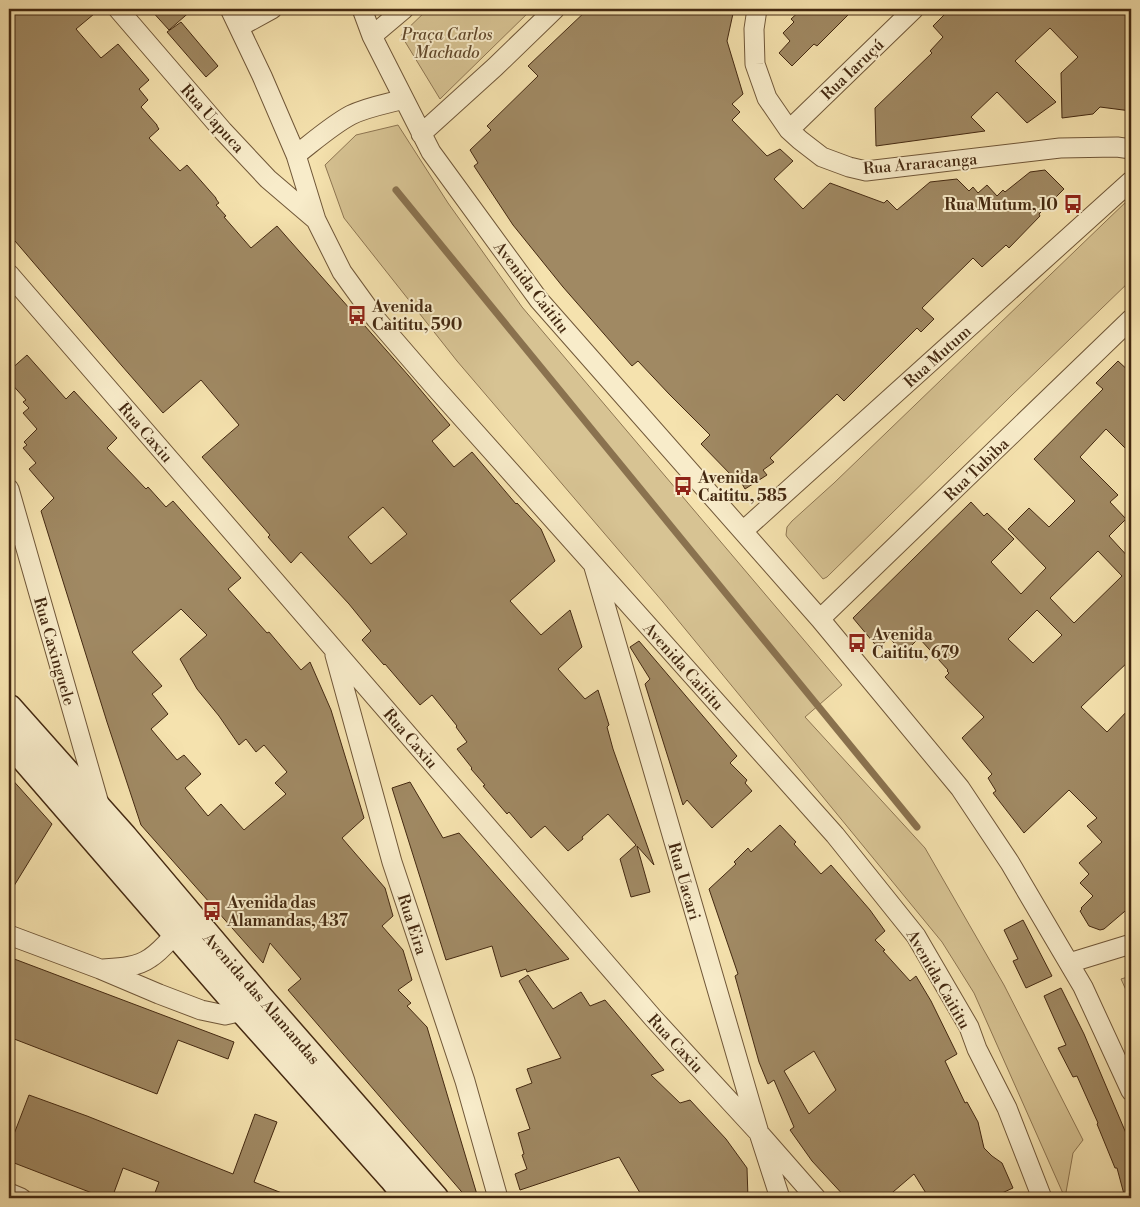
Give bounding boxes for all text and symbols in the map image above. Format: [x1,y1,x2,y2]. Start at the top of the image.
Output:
park label: Praça Carlos Machado [400,25,493,63]
street label: Rua Iaruçú [817,35,888,104]
street label: Rua Uapuca [176,80,249,158]
street label: Rua Araracanga [862,149,979,179]
bus stop icon: Rua Mutum, 10 [1062,193,1084,215]
place label: Rua Mutum, 10 [944,195,1058,215]
street label: Avenida Caititu [489,237,573,338]
place label: Avenida Caititu, 590 [371,297,463,335]
bus stop icon: Avenida Caititu, 590 [346,304,368,326]
street label: Rua Mutum [900,321,975,392]
street label: Rua Caxiu [114,398,177,467]
street label: Rua Tubiba [940,433,1014,505]
place label: Avenida Caititu, 585 [697,468,787,506]
bus stop icon: Avenida Caititu, 585 [672,475,694,497]
street label: Rua Caxinguele [29,595,79,708]
street label: Avenida Caititu [638,618,728,715]
place label: Avenida Caititu, 679 [871,625,959,663]
bus stop icon: Avenida Caititu, 679 [846,632,868,654]
street label: Rua Caxiu [379,704,442,773]
street label: Rua Uacari [663,840,705,922]
street label: Rua Eira [393,891,432,958]
place label: Avenida das Alamandas, 437 [226,893,348,931]
bus stop icon: Avenida das Alamandas, 437 [201,900,223,922]
street label: Avenida Caititu [901,926,975,1033]
street label: Avenida das Alamandas [198,928,324,1069]
street label: Rua Caxiu [643,1010,708,1077]

